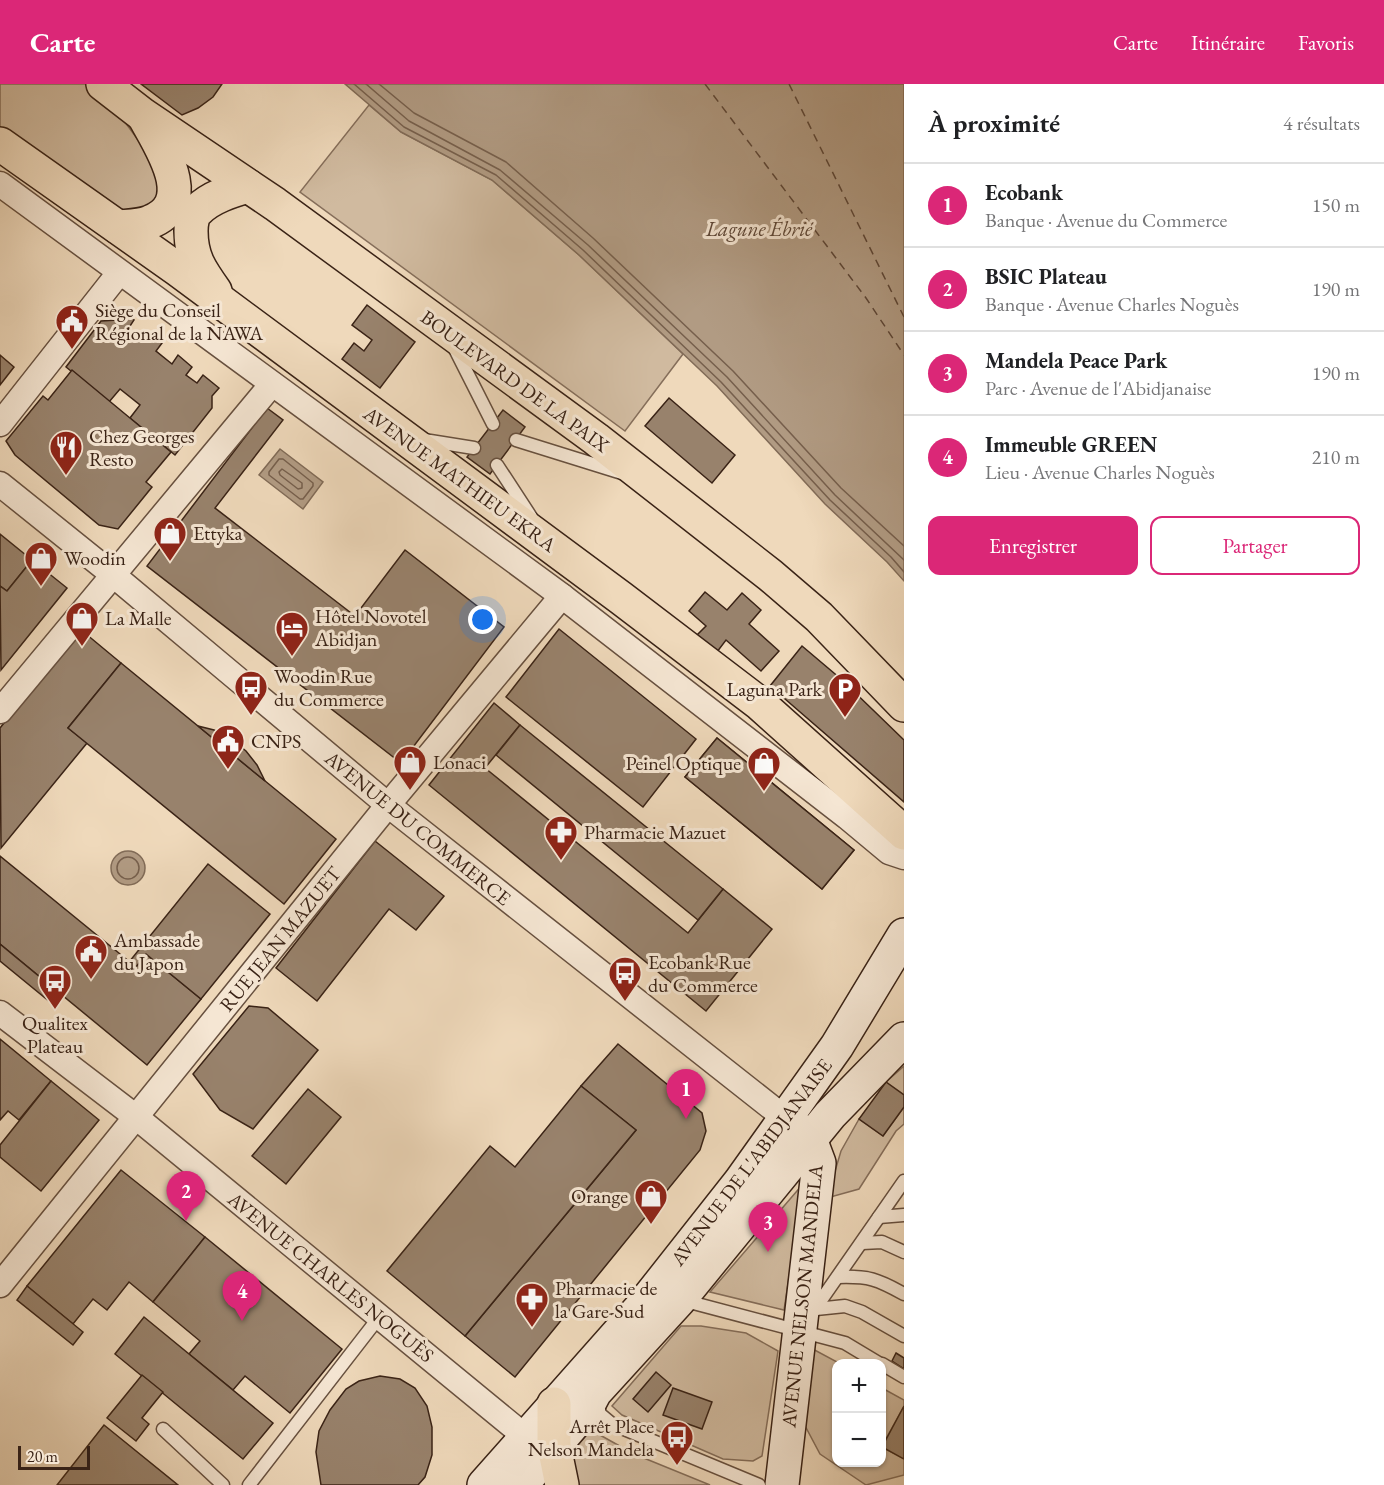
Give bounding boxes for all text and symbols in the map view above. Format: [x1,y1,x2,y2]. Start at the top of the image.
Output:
text: Carte [30,24,96,60]
text: Carte [1113,29,1158,56]
text: Itinéraire [1191,29,1265,56]
text: Favoris [1298,29,1354,56]
text: À proximité [928,106,1060,140]
text: 4 résultats [1283,110,1360,136]
text: Ecobank [985,178,1063,207]
text: 1 [942,192,953,218]
text: 150 m [1312,192,1360,218]
text: Banque · Avenue du Commerce [985,207,1227,233]
water label: Lagune Ébrié [705,215,814,242]
text: BSIC Plateau [985,262,1107,291]
text: 2 [942,276,953,302]
text: 190 m [1312,276,1360,302]
text: Banque · Avenue Charles Noguès [985,291,1239,317]
place label: Siège du Conseil Régional de la NAWA [95,297,263,346]
public building icon: Siège du Conseil Régional de la NAWA [54,303,90,350]
street label: BOULEVARD DE LA PAIX [416,304,614,458]
text: Mandela Peace Park [985,346,1167,375]
text: 3 [942,360,953,386]
text: 190 m [1312,360,1360,386]
text: Parc · Avenue de l'Abidjanaise [985,375,1211,401]
street label: AVENUE MATHIEU EKRA [358,400,562,558]
place label: Chez Georges Resto [89,423,195,472]
restaurant icon: Chez Georges Resto [48,429,84,476]
text: Immeuble GREEN [985,430,1157,459]
text: 4 [942,444,953,470]
text: 210 m [1312,444,1360,470]
text: Lieu · Avenue Charles Noguès [985,459,1215,485]
shop icon: Ettyka [152,515,188,562]
button: Enregistrer [928,516,1138,575]
button: Partager [1150,516,1360,575]
place label: Ettyka [193,520,243,546]
shop icon: Woodin [23,540,59,587]
place label: Woodin [64,545,126,571]
shop icon: La Malle [64,600,100,647]
place label: Hôtel Novotel Abidjan [314,603,427,652]
place label: La Malle [105,605,172,631]
your location [468,605,497,634]
hotel icon: Hôtel Novotel Abidjan [274,610,310,657]
place label: Woodin Rue du Commerce [274,663,384,712]
bus stop icon: Woodin Rue du Commerce [233,669,269,716]
parking icon: Laguna Park [827,671,863,718]
place label: Laguna Park [726,676,823,702]
public building icon: CNPS [210,723,246,770]
place label: CNPS [251,728,301,754]
street label: AVENUE DU COMMERCE [319,744,516,911]
shop icon: Lonaci [392,744,428,791]
shop icon: Peinel Optique [746,745,782,792]
place label: Lonaci [433,749,486,775]
place label: Peinel Optique [626,750,741,776]
pharmacy icon: Pharmacie Mazuet [543,814,579,861]
place label: Pharmacie Mazuet [584,819,726,845]
street label: RUE JEAN MAZUET [213,861,347,1017]
place label: Ambassade du Japon [113,927,200,976]
public building icon: Ambassade du Japon [73,933,109,980]
place label: Ecobank Rue du Commerce [648,949,758,998]
bus stop icon: Ecobank Rue du Commerce [607,955,643,1002]
bus stop icon: Qualitex Plateau [37,963,73,1010]
place label: Qualitex Plateau [22,1010,88,1059]
street label: AVENUE DE L'ABIDJANAISE [664,1053,837,1272]
pin: 1 [666,1070,706,1119]
street label: AVENUE NELSON MANDELA [775,1163,829,1430]
pin: 2 [166,1172,206,1221]
shop icon: Orange [633,1178,669,1225]
place label: Orange [571,1183,628,1209]
street label: AVENUE CHARLES NOGUÈS [222,1185,439,1368]
pin: 3 [748,1202,788,1252]
pin: 4 [222,1272,262,1321]
place label: Pharmacie de la Gare-Sud [555,1275,657,1324]
pharmacy icon: Pharmacie de la Gare-Sud [514,1281,550,1328]
map controls [832,1359,886,1467]
button: + [832,1359,886,1413]
place label: Arrêt Place Nelson Mandela [528,1413,654,1462]
button: − [832,1413,886,1467]
bus stop icon: Arrêt Place Nelson Mandela [659,1419,695,1466]
scale bar [18,1443,90,1470]
text: 20 m [27,1446,58,1467]

